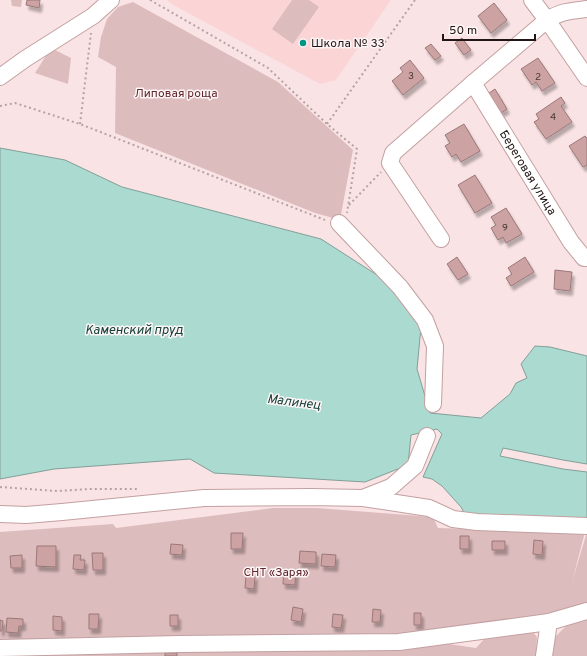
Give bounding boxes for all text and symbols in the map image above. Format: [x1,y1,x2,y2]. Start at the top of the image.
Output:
scale bar [443,16,535,42]
text: 50 m [449,23,477,39]
place label: Школа № 33 [311,36,385,52]
marker: Школа № 33 [298,38,308,48]
house number: 3 [408,70,414,83]
house number: 2 [535,71,541,84]
park label: Липовая роща [134,86,218,102]
house number: 4 [550,111,556,124]
street label: Береговая улица [495,127,560,218]
house number: 9 [502,222,508,235]
water label: Каменский пруд [85,323,184,339]
water label: Малинец [266,392,322,414]
park label: СНТ «Заря» [243,565,309,581]

